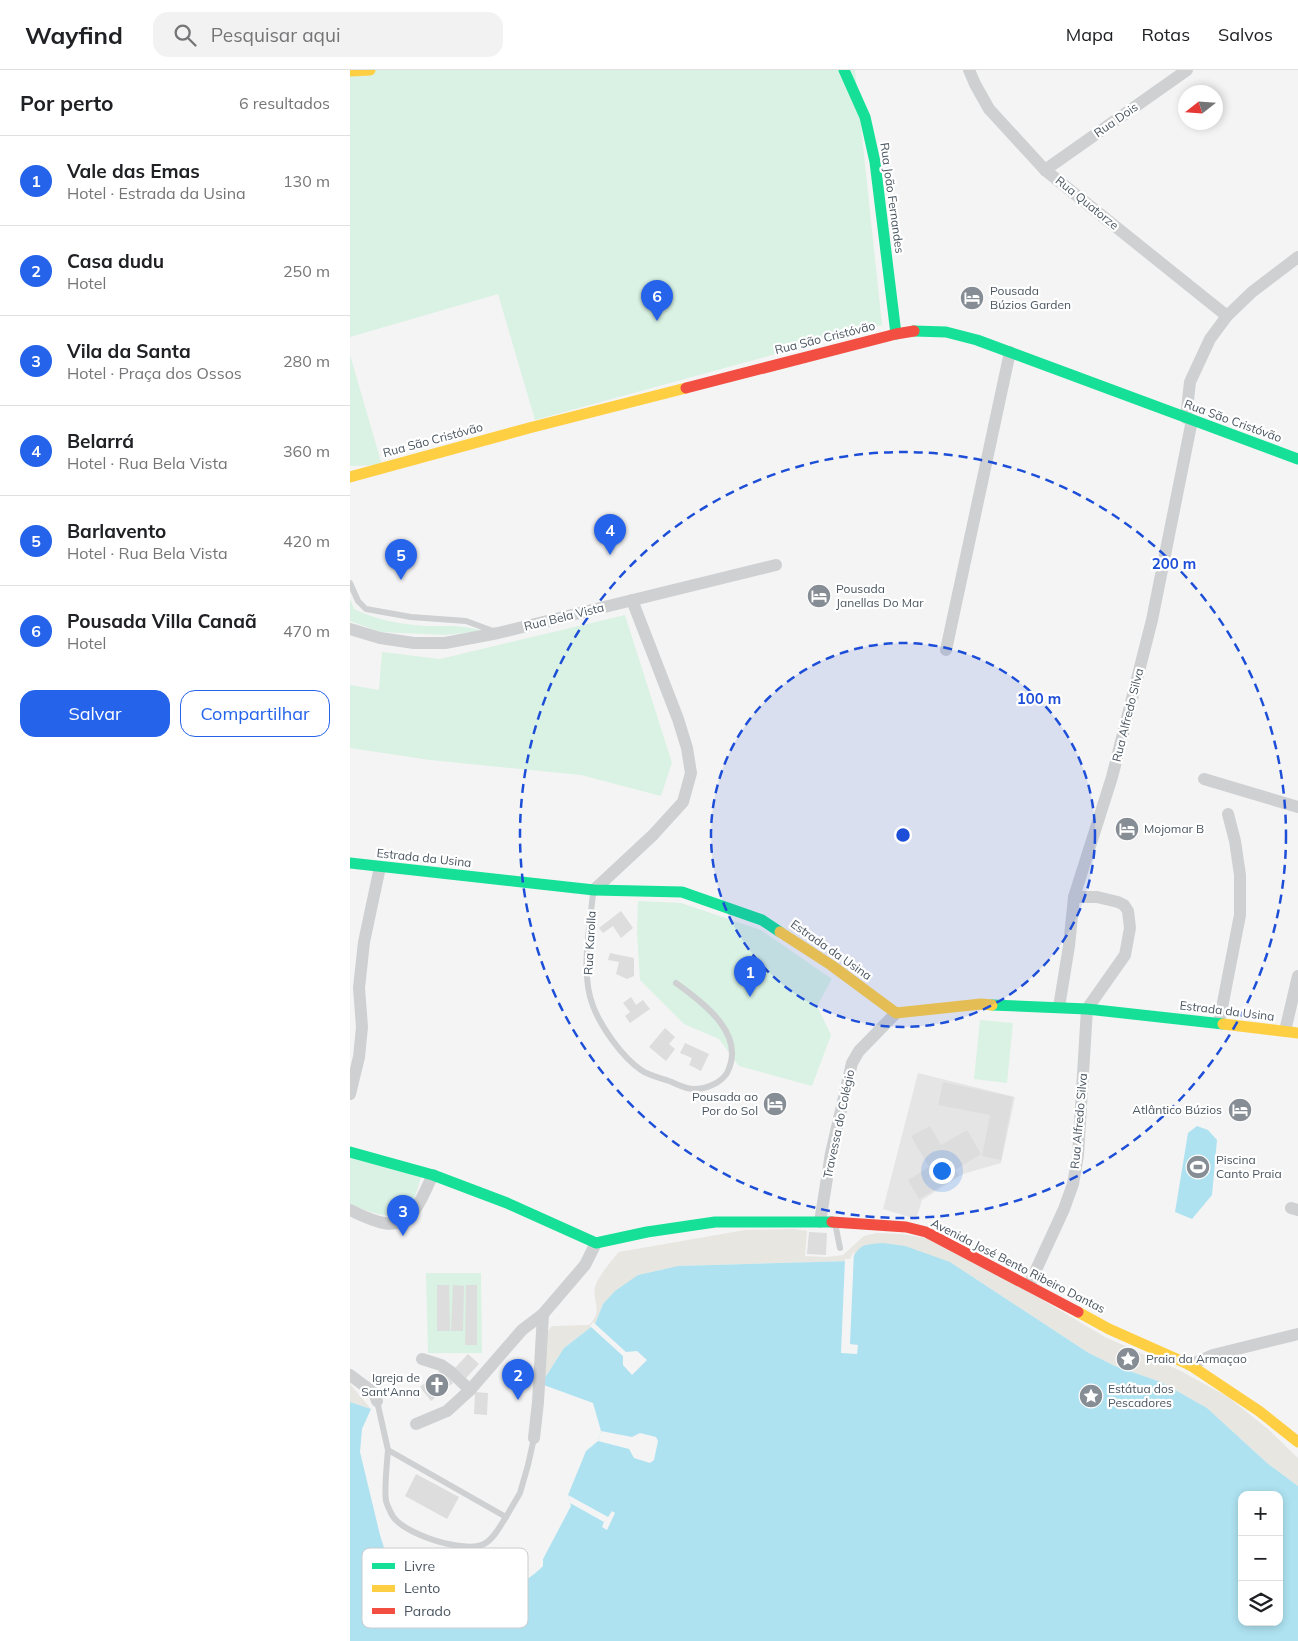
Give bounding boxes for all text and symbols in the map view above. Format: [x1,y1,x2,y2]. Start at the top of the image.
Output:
search box [153,12,503,57]
text: Wayfind [25,20,123,50]
icon: search [171,21,199,49]
text: Pesquisar aqui [211,23,340,47]
text: Mapa [1066,23,1114,46]
text: Rotas [1142,23,1190,46]
text: Salvos [1218,23,1273,46]
north arrow [1178,85,1223,130]
text: Por perto [20,90,114,116]
text: 6 resultados [239,93,330,113]
street label: Rua Dois [1091,99,1141,140]
street label: Rua João Fernandes [877,141,908,254]
text: Vale das Emas [67,159,200,183]
text: 1 [31,171,41,191]
text: 130 m [283,171,330,191]
street label: Rua Quatorze [1053,173,1122,233]
text: Hotel · Estrada da Usina [67,183,246,203]
text: Casa dudu [67,249,164,273]
text: 2 [31,261,41,281]
text: 250 m [283,261,330,281]
text: Hotel [67,273,106,293]
pin: 6 [641,280,673,321]
place label: Pousada Búzios Garden [990,283,1071,312]
hotel icon: Pousada Búzios Garden [959,285,985,311]
street label: Rua São Cristóvão [773,318,877,357]
text: Vila da Santa [67,339,191,363]
text: 3 [31,351,41,371]
text: 280 m [283,351,330,371]
text: Hotel · Praça dos Ossos [67,363,242,383]
street label: Rua São Cristóvão [1182,396,1284,445]
street label: Rua São Cristóvão [381,419,485,460]
text: Belarrá [67,429,134,453]
text: 4 [31,441,41,461]
text: 360 m [283,441,330,461]
text: Hotel · Rua Bela Vista [67,453,228,473]
pin: 4 [594,514,626,555]
text: Barlavento [67,519,166,543]
text: 5 [31,531,41,551]
text: 420 m [283,531,330,551]
pin: 5 [385,539,417,580]
text: Hotel · Rua Bela Vista [67,543,228,563]
text: 200 m [1152,554,1196,573]
place label: Pousada Janellas Do Mar [836,581,924,610]
hotel icon: Pousada Janellas Do Mar [806,583,832,609]
street label: Rua Bela Vista [522,599,605,634]
text: Pousada Villa Canaã [67,609,257,633]
text: 6 [31,621,41,641]
text: 470 m [283,621,330,641]
text: Hotel [67,633,106,653]
street label: Rua Alfredo Silva [1109,667,1146,763]
text: 100 m [1017,689,1061,708]
button: Salvar [20,690,170,737]
button: Compartilhar [180,690,330,737]
hotel icon: Mojomar B [1114,816,1140,842]
place label: Mojomar B [1144,821,1204,836]
centre of rings [894,826,912,844]
street label: Estrada da Usina [376,845,472,870]
street label: Rua Karolla [580,910,599,976]
street label: Estrada da Usina [788,916,875,983]
pin: 1 [734,956,766,997]
street label: Estrada da Usina [1179,997,1275,1024]
street label: Travessa do Colégio [820,1068,857,1180]
street label: Rua Alfredo Silva [1067,1073,1090,1169]
place label: Pousada ao Por do Sol [692,1089,758,1118]
hotel icon: Pousada ao Por do Sol [762,1091,788,1117]
hotel icon: Atlântico Búzios [1227,1097,1253,1123]
place label: Atlântico Búzios [1132,1102,1222,1117]
place label: Piscina Canto Praia [1216,1152,1282,1181]
sports icon: Piscina Canto Praia [1185,1154,1211,1180]
your location [929,1158,955,1184]
pin: 3 [387,1195,419,1236]
street label: Avenida José Bento Ribeiro Dantas [929,1215,1108,1316]
place icon: Praia da Armaçao [1115,1346,1141,1372]
place label: Praia da Armaçao [1146,1351,1247,1366]
pin: 2 [502,1359,534,1400]
place label: Igreja de Sant'Anna [361,1370,420,1399]
church icon: Igreja de Sant'Anna [424,1372,450,1398]
place label: Estátua dos Pescadores [1108,1381,1174,1410]
place icon: Estátua dos Pescadores [1078,1383,1104,1409]
map controls [1238,1491,1283,1626]
button: + [1238,1491,1283,1536]
button: − [1238,1536,1283,1581]
legend [362,1548,528,1628]
text: Livre [404,1557,435,1575]
text: Lento [404,1579,440,1597]
button: layers [1238,1581,1283,1626]
text: Parado [404,1602,451,1620]

